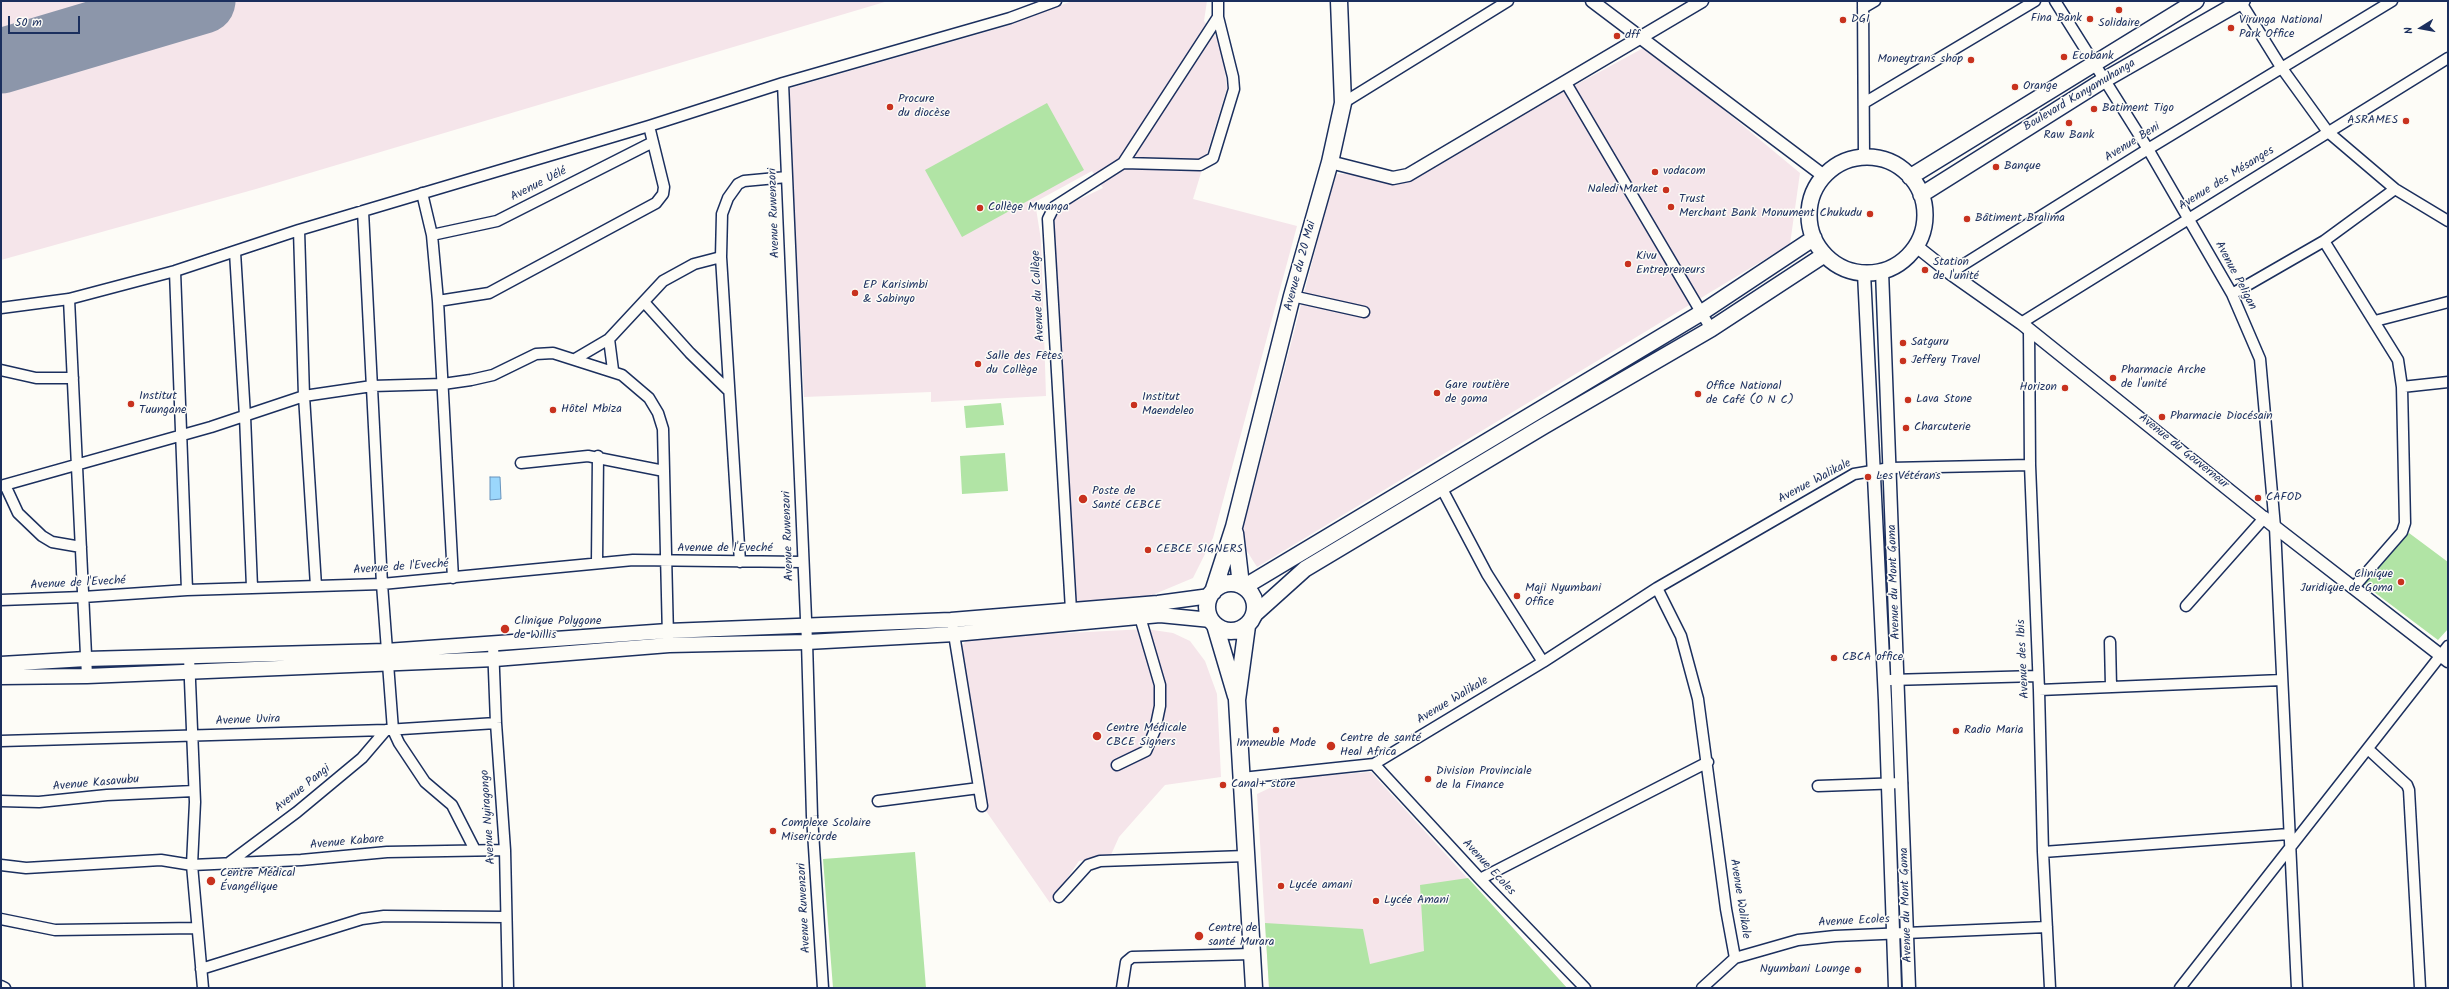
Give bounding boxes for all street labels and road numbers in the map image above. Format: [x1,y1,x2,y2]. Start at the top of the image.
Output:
street label: Boulevard Kanyamuhanga [2021,57,2139,135]
street label: Avenue Beni [2103,120,2163,166]
street label: Avenue des Mésanges [2177,144,2277,214]
street label: Avenue Uélé [509,165,569,205]
street label: Avenue Ruwenzori [766,168,784,258]
street label: Avenue du 20 Mai [1282,219,1320,313]
street label: Avenue Peligan [2211,239,2259,313]
street label: Avenue du Collège [1029,250,1049,342]
street label: Avenue du Gouverneur [2135,411,2231,493]
street label: Avenue Walikale [1776,457,1854,507]
street label: Avenue Ruwenzori [780,491,798,581]
street label: Avenue du Mont Goma [1886,524,1904,640]
street label: Avenue de l'Eveché [677,542,773,556]
street label: Avenue de l'Eveché [353,557,449,579]
street label: Avenue de l'Eveché [30,574,126,594]
street label: Avenue des Ibis [2015,619,2033,699]
street label: Avenue Walikale [1415,674,1491,728]
street label: Avenue Uvira [215,713,281,729]
street label: Avenue Pangi [272,762,334,816]
street label: Avenue Nyiragongo [479,769,499,865]
street label: Avenue Kasavubu [52,773,140,795]
street label: Avenue Kabare [309,833,385,853]
street label: Avenue Ecoles [1458,837,1518,899]
street label: Avenue du Mont Goma [1898,847,1916,963]
street label: Avenue Walikale [1726,858,1752,940]
street label: Avenue Ruwenzori [795,863,815,953]
street label: Avenue Ecoles [1818,913,1890,931]

